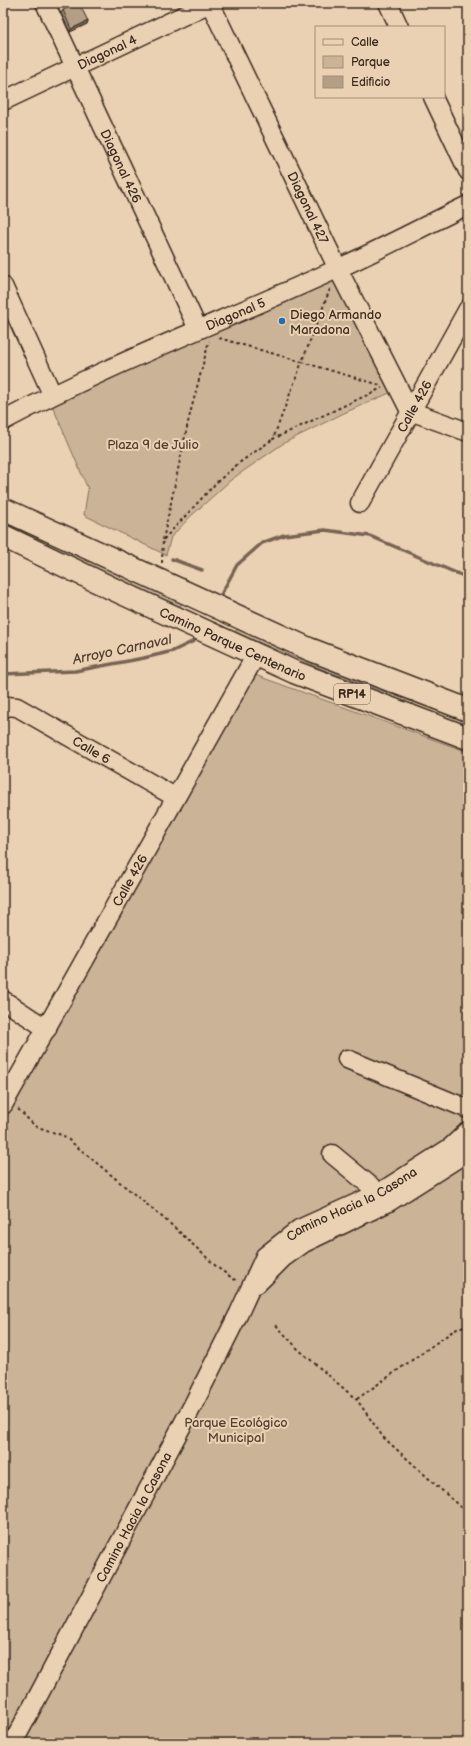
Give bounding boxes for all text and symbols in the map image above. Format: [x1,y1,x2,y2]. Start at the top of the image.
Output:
legend [315,26,445,98]
street label: Diagonal 4 [75,32,140,74]
text: Calle [351,35,379,50]
text: Parque [351,55,390,70]
text: Edificio [351,75,391,90]
street label: Diagonal 426 [96,127,145,206]
street label: Diagonal 427 [283,169,332,247]
street label: Diagonal 5 [203,295,268,335]
place label: Diego Armando Maradona [290,307,382,338]
marker: Diego Armando Maradona [277,316,287,326]
street label: Calle 426 [394,378,436,435]
park label: Plaza 9 de Julio [107,437,199,453]
street label: Camino Parque Centenario [157,604,308,685]
water label: Arroyo Carnaval [70,631,174,668]
road number: RP14 [334,684,370,704]
street label: Calle 6 [69,733,113,768]
street label: Calle 426 [109,852,151,909]
street label: Camino Hacia la Casona [283,1164,420,1245]
park label: Parque Ecológico Municipal [184,1415,288,1446]
street label: Camino Hacia la Casona [93,1450,175,1585]

